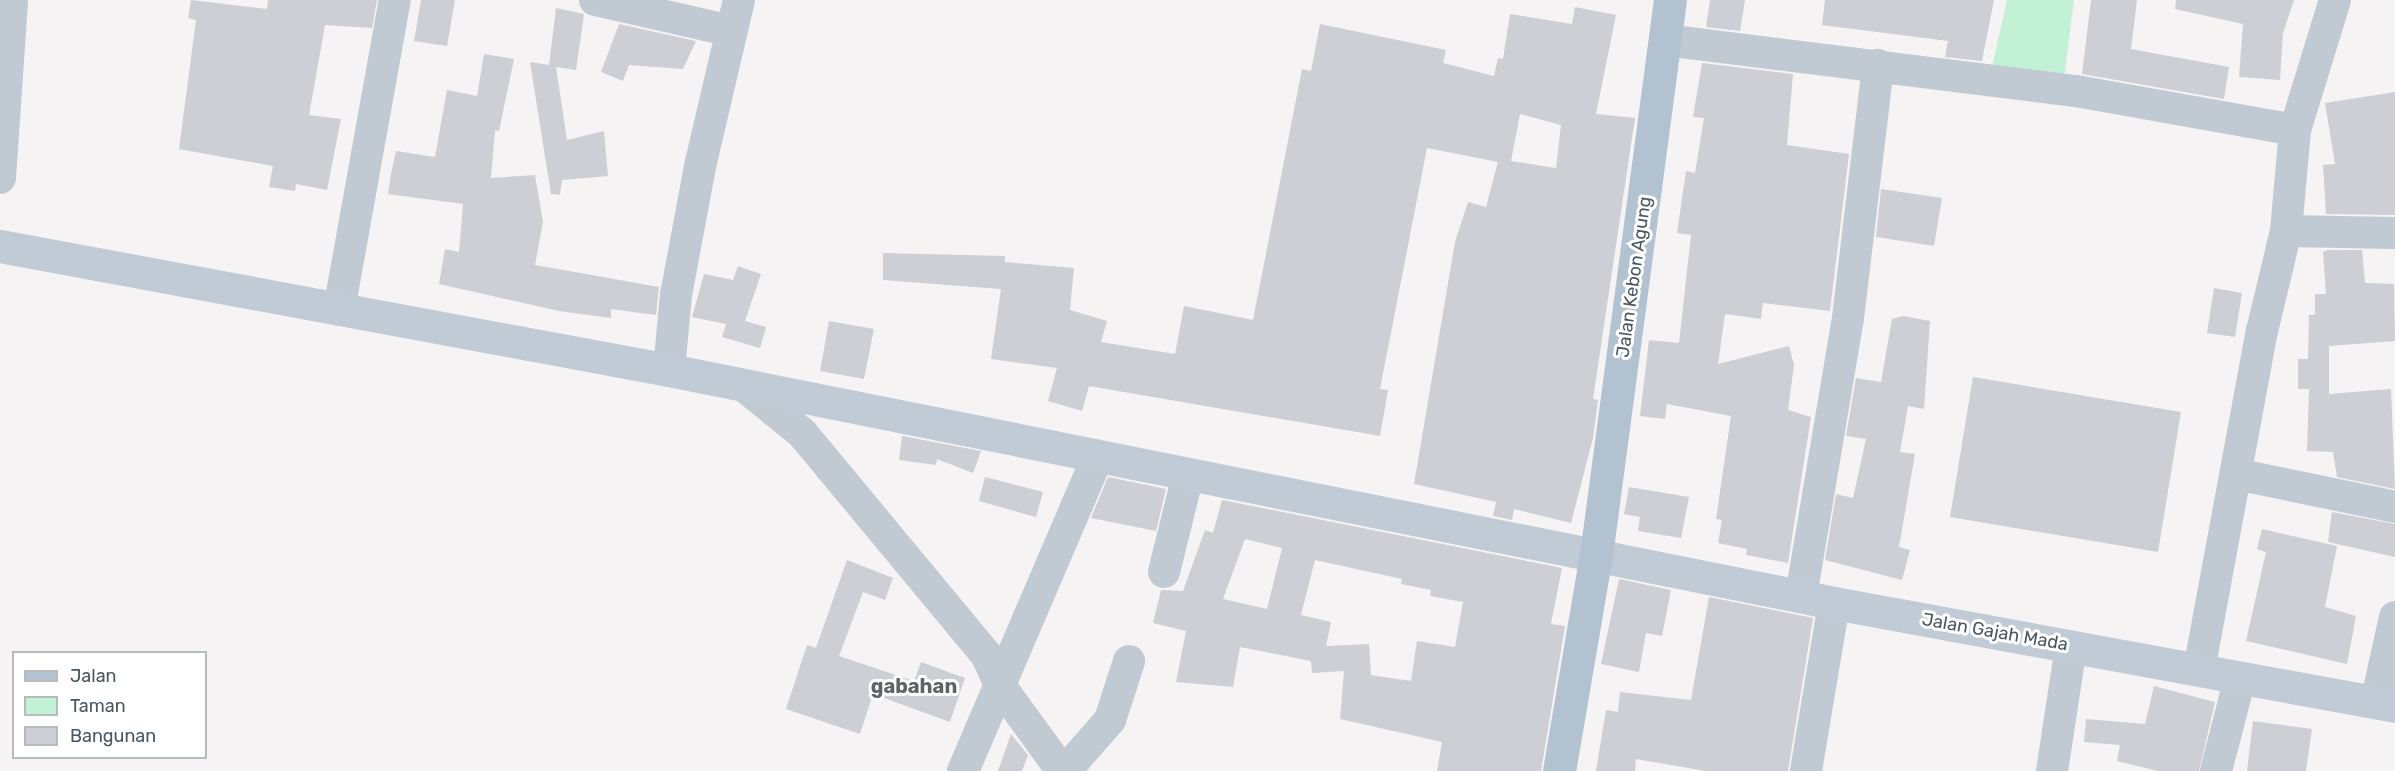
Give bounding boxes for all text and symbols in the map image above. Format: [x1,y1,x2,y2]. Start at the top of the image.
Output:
street label: Jalan Kebon Agung [1612,195,1656,359]
street label: Jalan Gajah Mada [1920,609,2070,655]
legend [12,651,207,759]
text: Jalan [70,665,117,687]
district label: gabahan [871,674,957,698]
text: Taman [70,695,126,717]
text: Bangunan [70,725,156,747]

